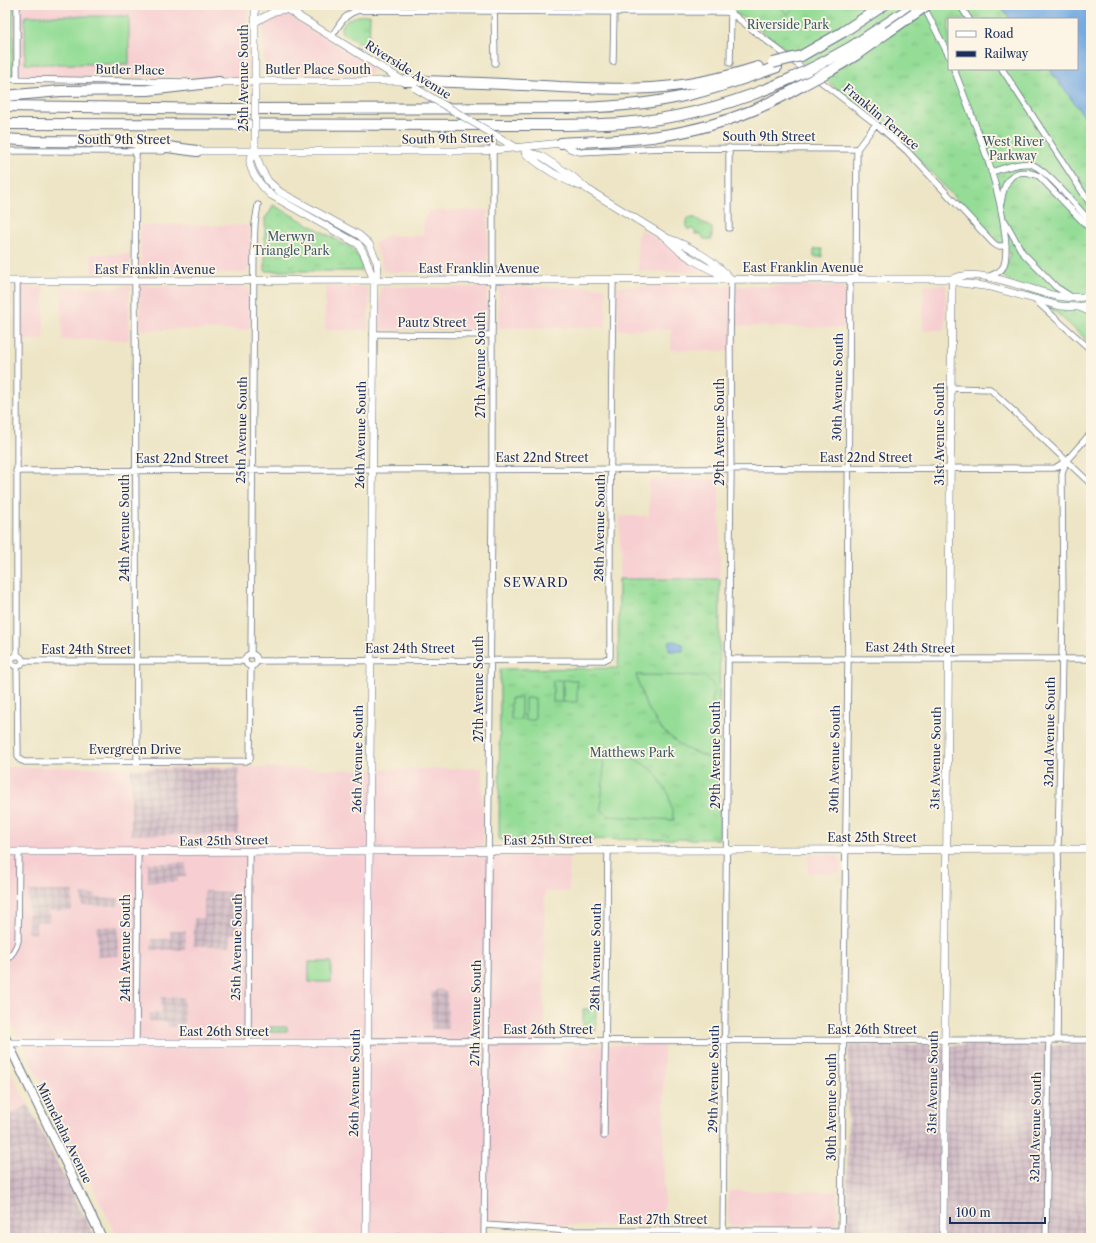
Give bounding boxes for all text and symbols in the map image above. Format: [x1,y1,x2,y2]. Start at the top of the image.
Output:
park label: Riverside Park [747,17,830,32]
legend [948,18,1078,70]
street label: 25th Avenue South [236,24,251,132]
text: Road [984,26,1014,41]
street label: Riverside Avenue [363,37,454,102]
text: Railway [984,46,1029,61]
street label: Butler Place [95,61,165,78]
street label: Butler Place South [265,62,372,77]
street label: Franklin Terrace [840,80,923,153]
street label: South 9th Street [723,129,816,144]
street label: South 9th Street [401,130,495,147]
street label: South 9th Street [78,132,171,147]
park label: West River Parkway [981,134,1044,163]
park label: Merwyn Triangle Park [253,229,330,258]
street label: East Franklin Avenue [743,260,864,275]
street label: East Franklin Avenue [419,261,540,276]
street label: East Franklin Avenue [95,262,216,277]
street label: 27th Avenue South [473,311,488,418]
street label: Pautz Street [397,315,467,330]
street label: 30th Avenue South [829,332,846,441]
street label: 25th Avenue South [233,376,250,484]
street label: 29th Avenue South [712,378,727,486]
street label: 26th Avenue South [352,380,369,489]
street label: 31st Avenue South [932,382,947,486]
street label: East 22nd Street [495,450,589,465]
street label: East 22nd Street [819,450,913,465]
street label: East 22nd Street [135,451,229,466]
street label: 28th Avenue South [591,473,608,582]
street label: 24th Avenue South [117,474,132,582]
district label: SEWARD [503,574,569,590]
street label: 27th Avenue South [471,635,486,742]
street label: East 24th Street [865,639,956,656]
street label: East 24th Street [365,641,456,656]
street label: East 24th Street [41,642,132,657]
street label: 32nd Avenue South [1041,676,1058,787]
street label: 29th Avenue South [708,701,723,809]
street label: 26th Avenue South [349,704,366,813]
street label: 30th Avenue South [826,704,843,813]
street label: 31st Avenue South [927,706,944,810]
street label: Evergreen Drive [89,742,182,757]
park label: Matthews Park [589,745,676,760]
street label: East 25th Street [827,830,918,845]
street label: East 25th Street [503,831,594,848]
street label: East 25th Street [179,832,270,849]
street label: 25th Avenue South [228,893,245,1001]
street label: 24th Avenue South [118,894,133,1002]
street label: 28th Avenue South [587,902,604,1011]
street label: 27th Avenue South [467,959,484,1067]
street label: East 26th Street [503,1022,594,1037]
street label: East 26th Street [827,1022,918,1037]
street label: East 26th Street [179,1024,270,1039]
street label: 29th Avenue South [705,1024,722,1133]
street label: 26th Avenue South [346,1028,363,1137]
street label: 31st Avenue South [924,1030,941,1134]
street label: 30th Avenue South [824,1052,839,1161]
street label: 32nd Avenue South [1027,1071,1044,1182]
street label: Minnehaha Avenue [34,1080,96,1186]
scale bar [950,1199,1045,1225]
text: 100 m [956,1205,991,1220]
street label: East 27th Street [619,1212,708,1227]

